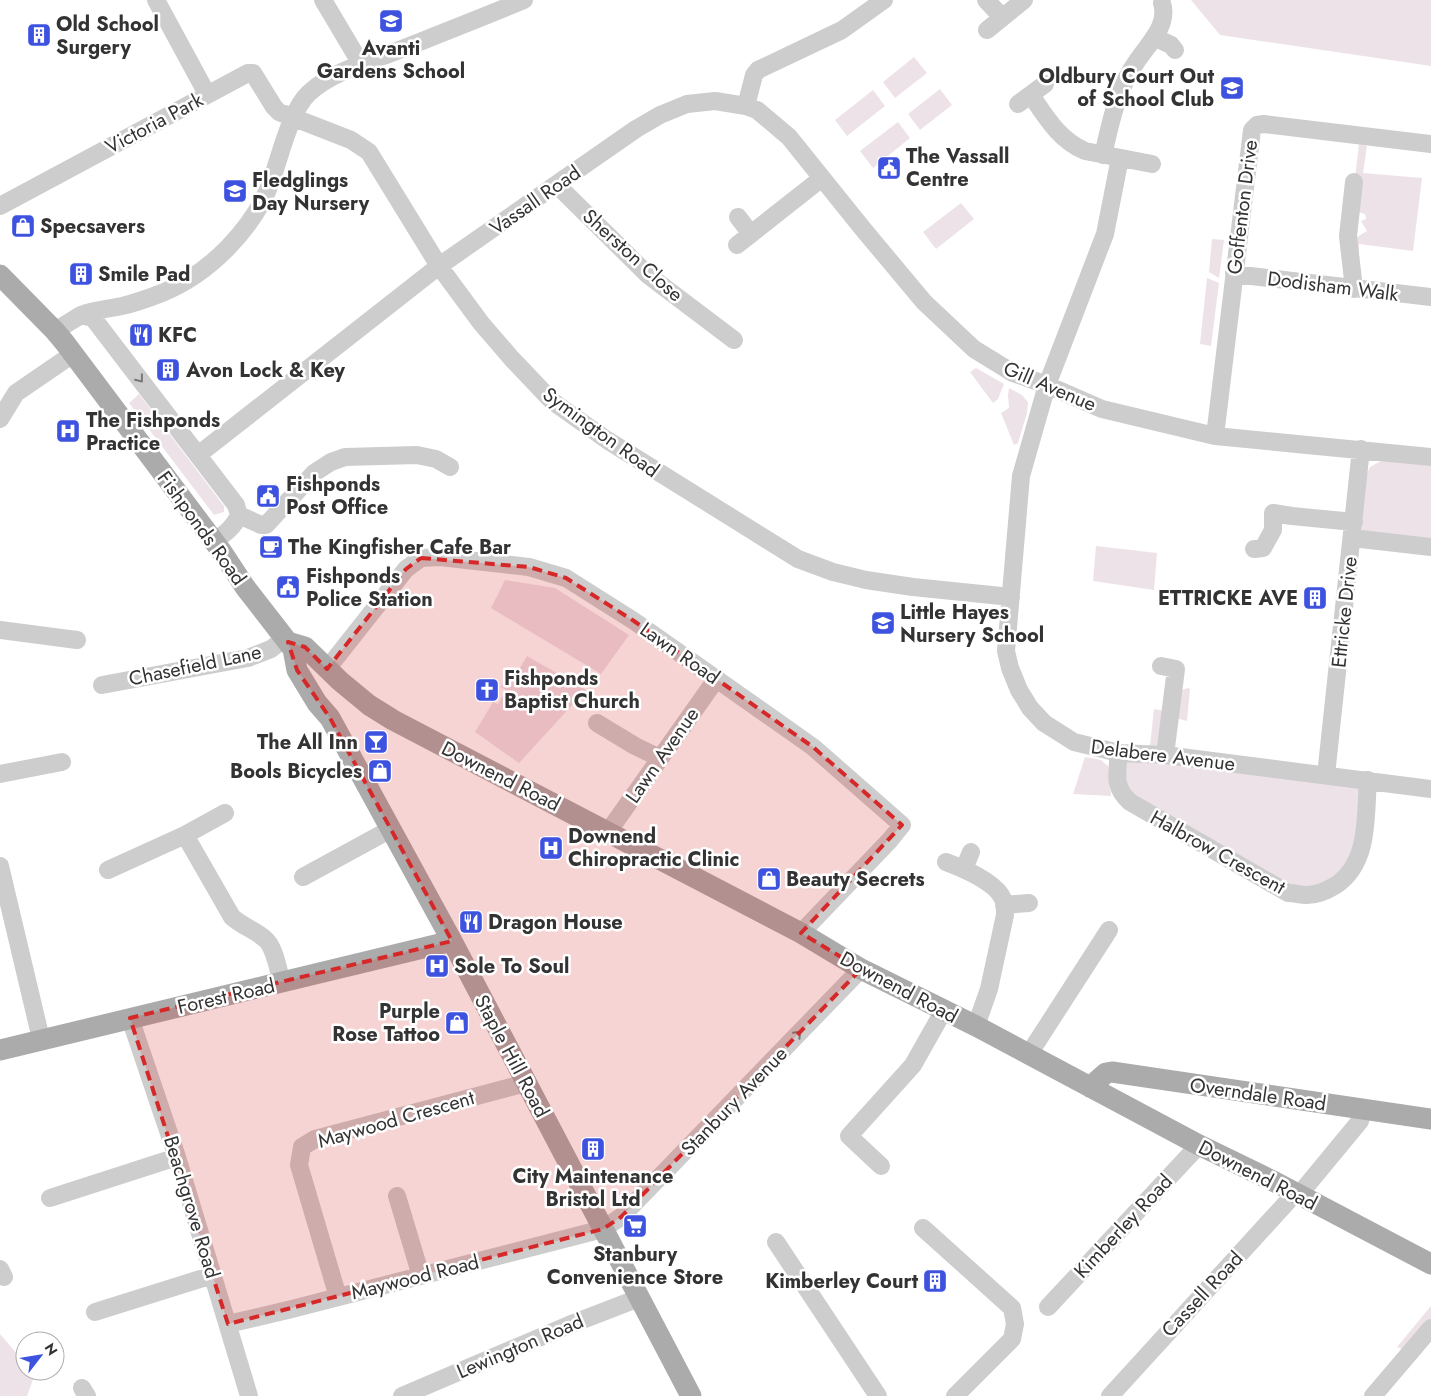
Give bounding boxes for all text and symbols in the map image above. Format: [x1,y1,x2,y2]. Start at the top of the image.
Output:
school or university icon: Avanti Gardens School [378,8,404,34]
place label: Old School Surgery [56,10,159,62]
building icon: Old School Surgery [26,22,52,48]
place label: Avanti Gardens School [317,34,465,86]
place label: Oldbury Court Out of School Club [1039,62,1215,114]
school or university icon: Oldbury Court Out of School Club [1219,75,1245,101]
street label: Victoria Park [100,85,208,161]
street label: Goffenton Drive [1220,138,1265,276]
place label: The Vassall Centre [906,142,1009,194]
public building icon: The Vassall Centre [876,155,902,181]
street label: Vassall Road [484,158,587,242]
place label: Fledglings Day Nursery [252,166,370,218]
school or university icon: Fledglings Day Nursery [222,178,248,204]
street label: Sherston Close [576,202,689,308]
place label: Specsavers [40,212,145,241]
shop icon: Specsavers [10,213,36,239]
place label: Smile Pad [98,260,190,289]
building icon: Smile Pad [68,261,94,287]
street label: Dodisham Walk [1266,264,1400,309]
place label: KFC [158,321,197,350]
restaurant icon: KFC [128,322,154,348]
street label: Gill Avenue [999,354,1101,419]
place label: Avon Lock & Key [185,356,346,385]
building icon: Avon Lock & Key [155,357,181,383]
one-way arrow [134,373,143,383]
street label: Symington Road [536,380,665,485]
place label: The Fishponds Practice [86,406,220,458]
hospital icon: The Fishponds Practice [55,418,81,444]
street label: Fishponds Road [150,465,253,592]
place label: Fishponds Post Office [286,470,388,522]
public building icon: Fishponds Post Office [255,483,281,509]
place label: The Kingfisher Cafe Bar [288,533,512,562]
cafe icon: The Kingfisher Cafe Bar [258,534,284,560]
street label: Ettricke Drive [1324,555,1365,669]
place label: Fishponds Police Station [306,562,433,614]
public building icon: Fishponds Police Station [275,574,301,600]
place label: ETTRICKE AVE [1158,584,1298,613]
building icon: ETTRICKE AVE [1302,585,1328,611]
place label: Little Hayes Nursery School [900,598,1044,650]
school or university icon: Little Hayes Nursery School [870,610,896,636]
street label: Lawn Road [634,615,726,692]
street label: Chasefield Lane [126,637,264,694]
place label: Fishponds Baptist Church [504,664,640,716]
church icon: Fishponds Baptist Church [474,677,500,703]
street label: Lawn Avenue [619,702,706,809]
place label: The All Inn [257,728,358,757]
bar icon: The All Inn [363,729,389,755]
street label: Delabere Avenue [1089,732,1237,779]
street label: Downend Road [436,734,565,819]
place label: Bools Bicycles [230,757,362,786]
shop icon: Bools Bicycles [367,758,393,784]
street label: Halbrow Crescent [1145,803,1291,902]
place label: Downend Chiropractic Clinic [568,822,739,874]
hospital icon: Downend Chiropractic Clinic [538,835,564,861]
place label: Beauty Secrets [786,865,925,894]
shop icon: Beauty Secrets [756,866,782,892]
place label: Dragon House [488,908,623,937]
restaurant icon: Dragon House [458,909,484,935]
street label: Downend Road [835,944,963,1031]
place label: Sole To Soul [454,952,569,981]
hospital icon: Sole To Soul [424,953,450,979]
street label: Forest Road [175,971,278,1022]
street label: Staple Hill Road [467,990,556,1123]
place label: Purple Rose Tattoo [332,997,440,1049]
shop icon: Purple Rose Tattoo [444,1010,470,1036]
one-way arrow [792,1031,801,1040]
street label: Stanbury Avenue [674,1040,794,1163]
street label: Overndale Road [1188,1071,1328,1118]
street label: Maywood Crescent [315,1083,478,1156]
street label: Beachgrove Road [156,1132,227,1282]
street label: Downend Road [1193,1133,1322,1218]
building icon: City Maintenance Bristol Ltd [580,1136,606,1162]
place label: City Maintenance Bristol Ltd [513,1162,673,1214]
street label: Kimberley Road [1067,1168,1179,1285]
supermarket icon: Stanbury Convenience Store [622,1213,648,1239]
place label: Stanbury Convenience Store [547,1240,723,1292]
street label: Cassell Road [1155,1245,1250,1344]
street label: Maywood Road [348,1248,482,1307]
place label: Kimberley Court [765,1267,919,1296]
building icon: Kimberley Court [922,1268,948,1294]
street label: Lewington Road [452,1307,588,1386]
north arrow [15,1331,65,1381]
text: N [40,1339,63,1359]

